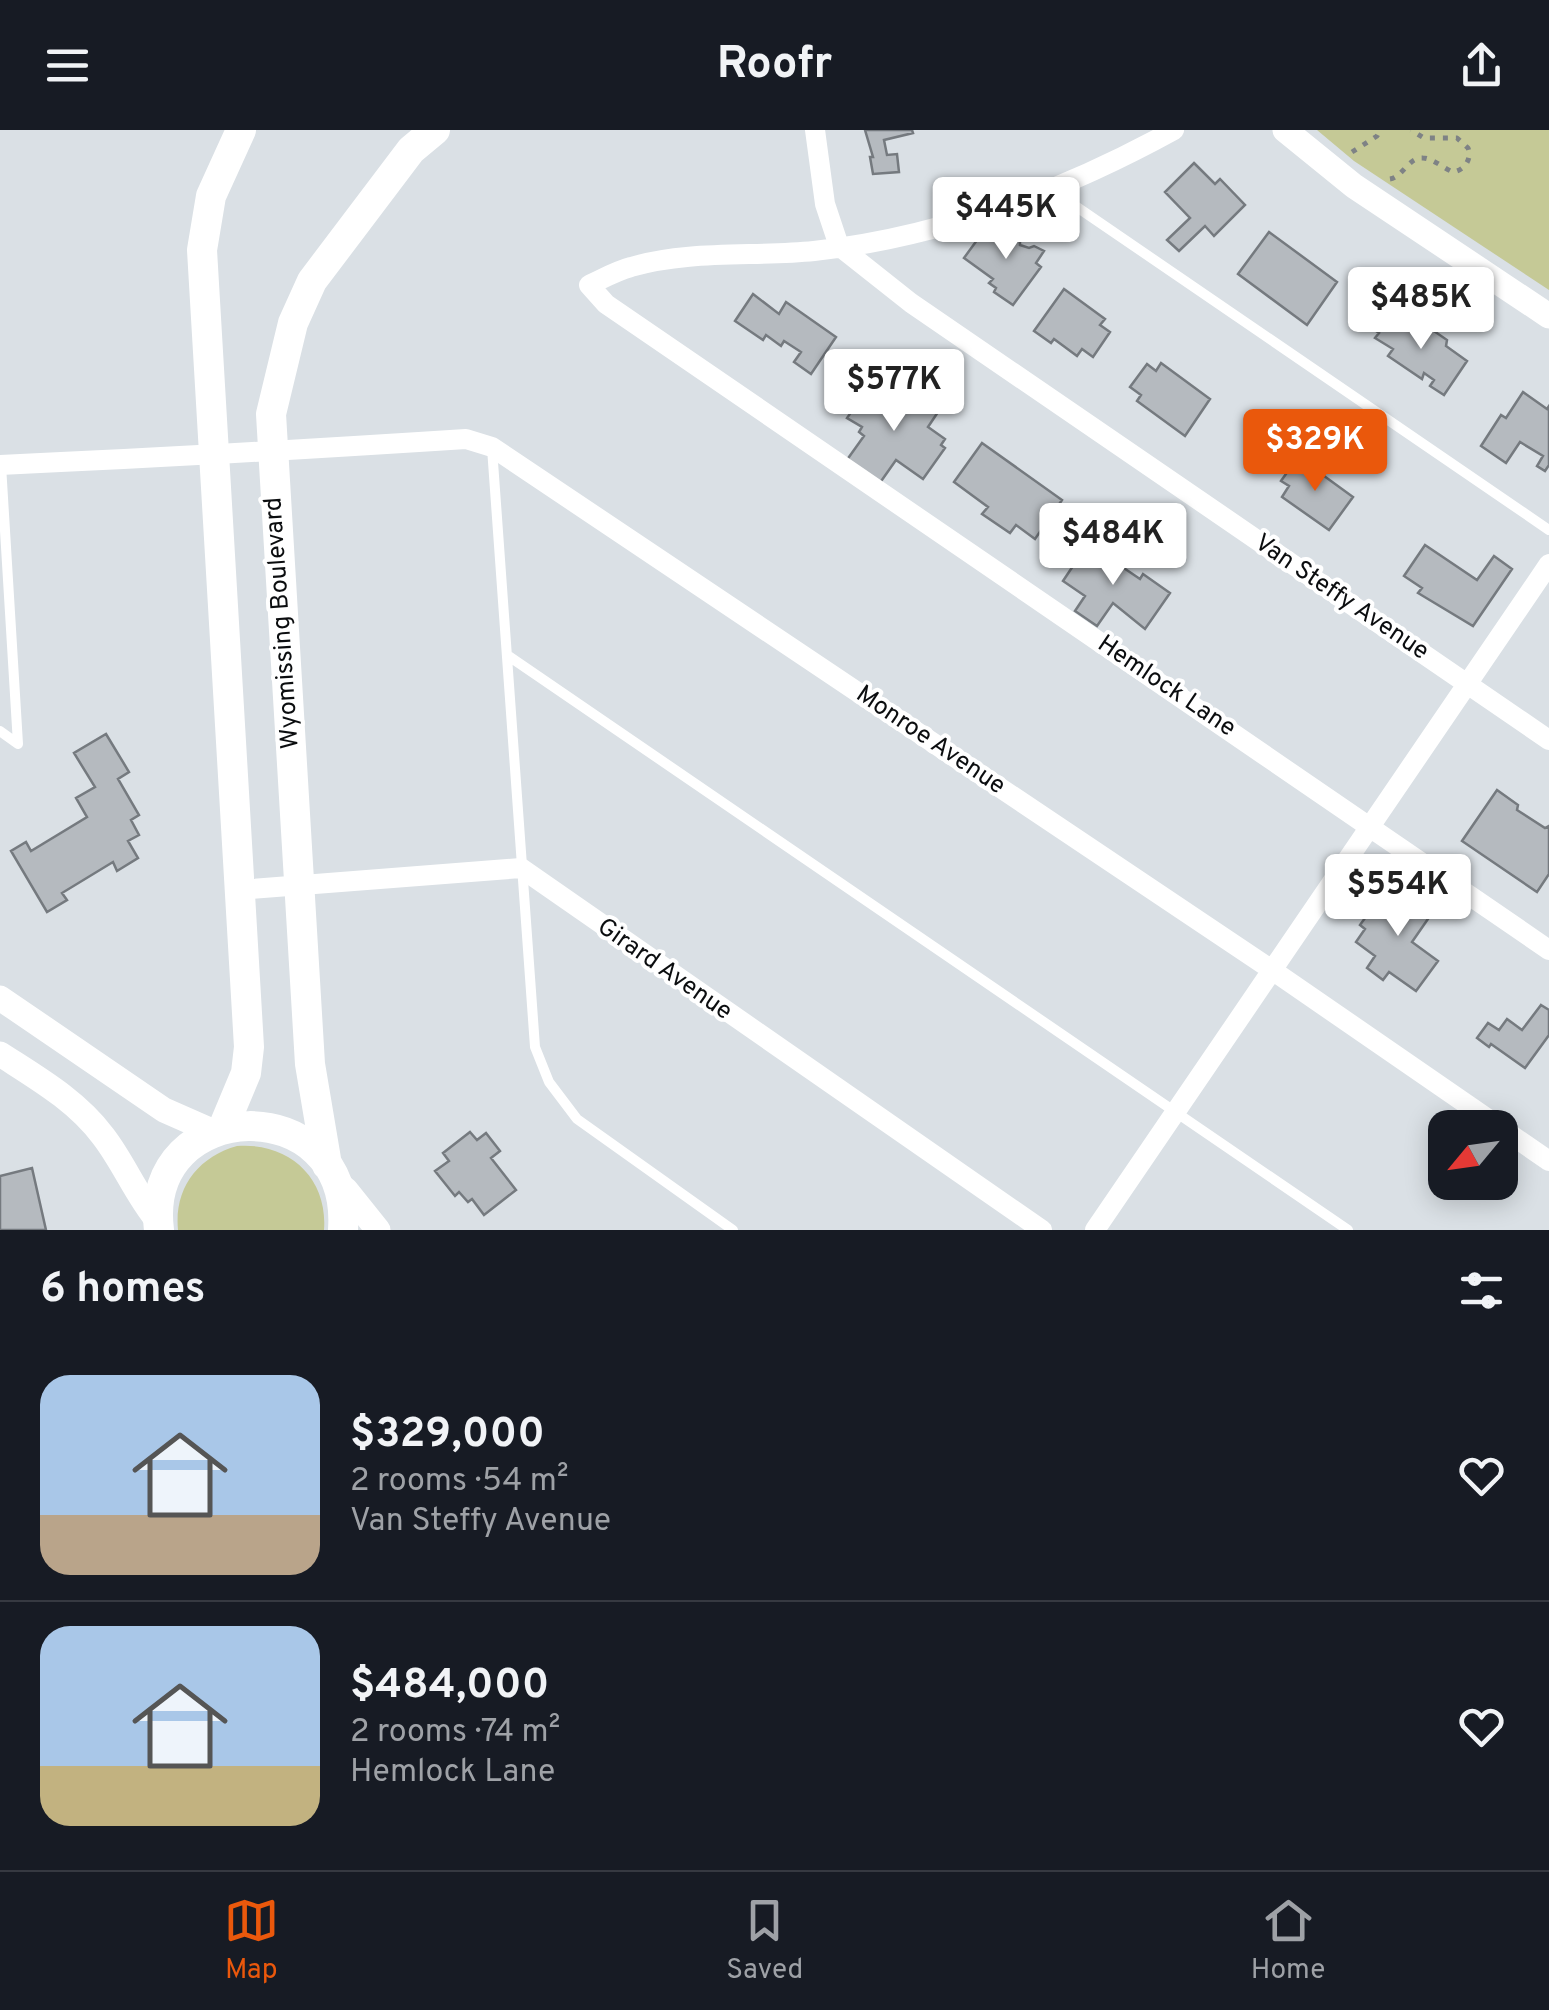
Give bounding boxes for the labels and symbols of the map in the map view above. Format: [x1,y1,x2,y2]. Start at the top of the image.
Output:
pin: $445K [936,177,1076,262]
pin: $485K [1351,267,1491,352]
pin: $577K [824,349,964,434]
pin: $329K [1245,409,1385,494]
street label: Wyomissing Boulevard [258,496,308,750]
pin: $484K [1043,503,1183,588]
street label: Van Steffy Avenue [1248,528,1434,668]
street label: Hemlock Lane [1091,629,1241,745]
street label: Monroe Avenue [849,679,1011,803]
pin: $554K [1328,854,1468,939]
street label: Girard Avenue [590,912,738,1028]
north arrow [1428,1110,1518,1200]

